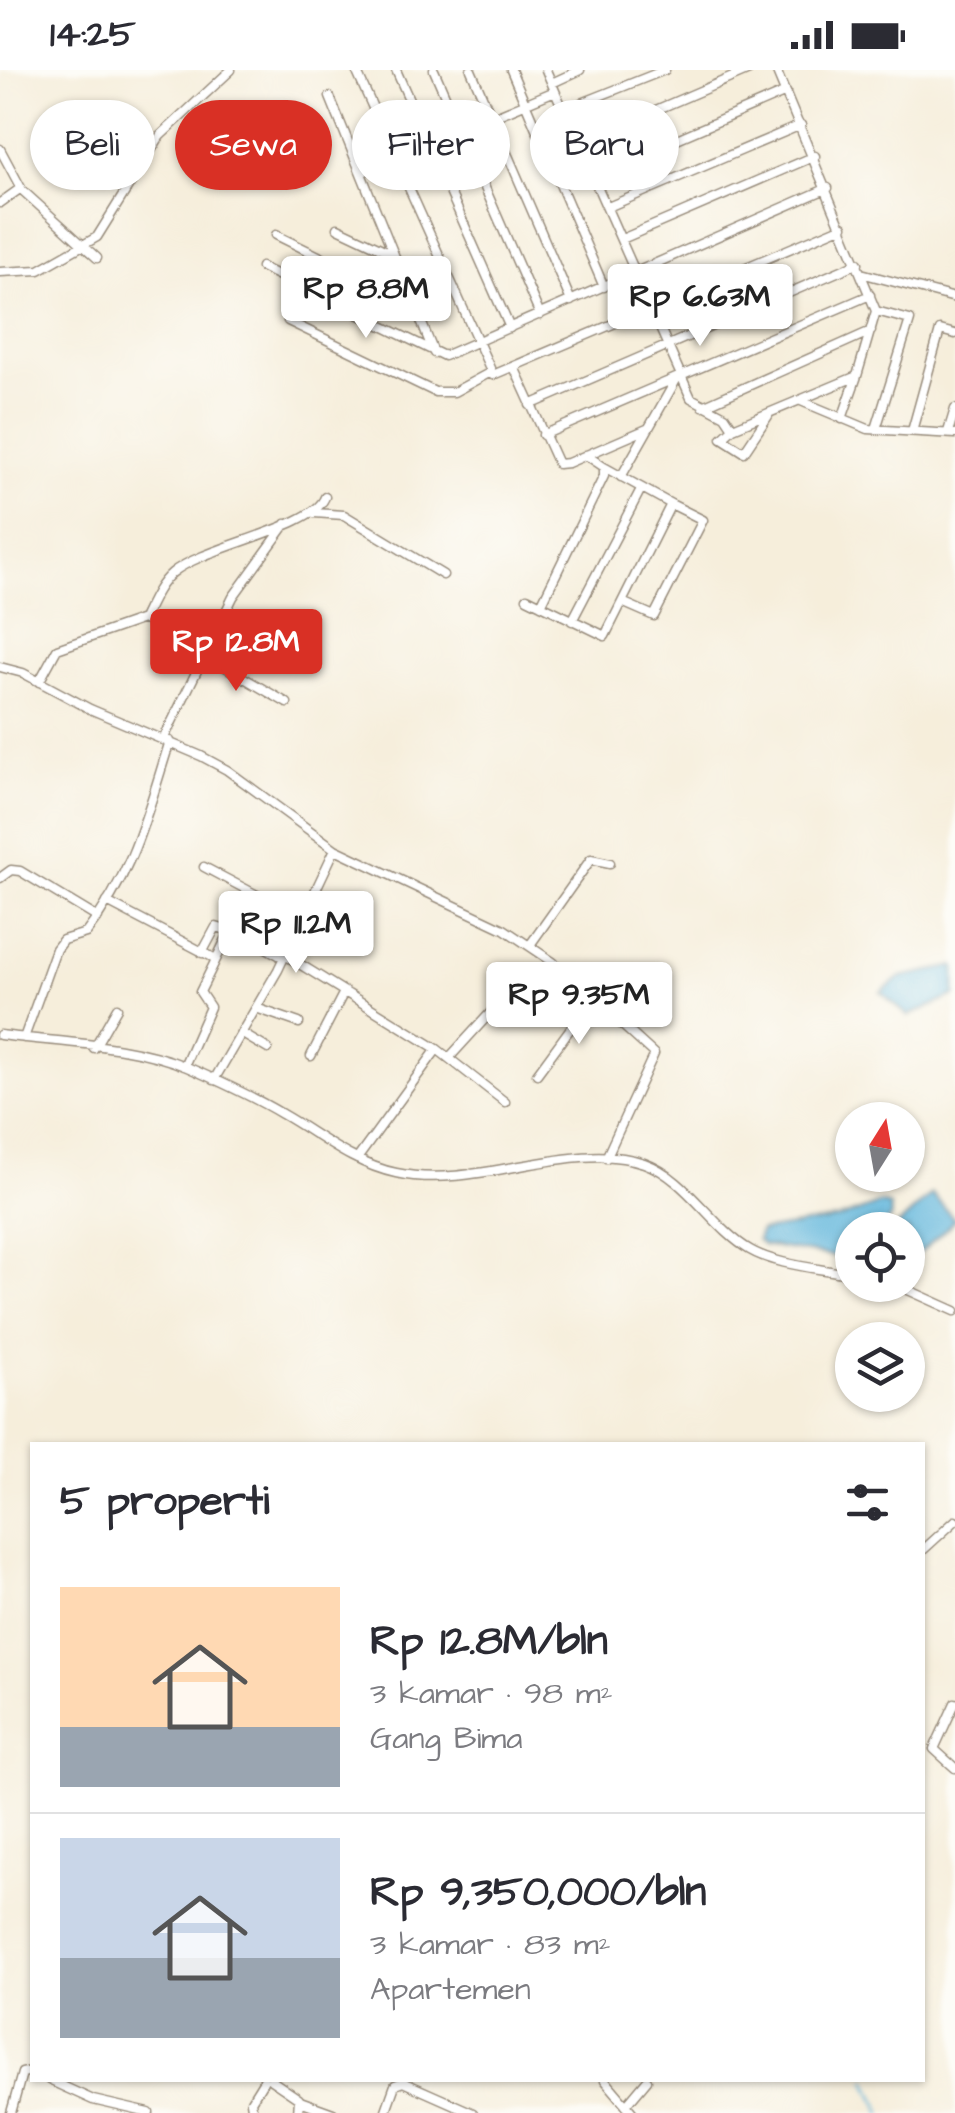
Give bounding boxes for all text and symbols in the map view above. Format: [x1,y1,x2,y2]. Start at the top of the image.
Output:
text: 14:25 [50,9,136,61]
chip: Beli [30,100,155,190]
chip: Sewa [175,100,332,190]
chip: Filter [352,100,510,190]
chip: Baru [530,100,679,190]
pin: Rp 8.8M [274,256,458,341]
pin: Rp 6.63M [597,264,803,349]
text: Rp 8.8M [303,266,429,311]
text: Rp 6.63M [630,274,770,319]
pin: Rp 12.8M [133,609,339,694]
text: Rp 12.8M [172,619,300,664]
pin: Rp 11.2M [193,891,399,976]
text: Rp 11.2M [241,901,351,946]
pin: Rp 9.35M [476,962,682,1047]
text: Rp 9.35M [508,972,650,1017]
north arrow [835,1102,925,1192]
map controls [835,1102,925,1412]
button: locate [835,1212,925,1302]
button: layers [835,1322,925,1412]
text: 5 properti [60,1473,269,1531]
icon: filters [840,1475,895,1530]
text: Rp 12.8M/bln [370,1613,608,1671]
icon: home [140,1627,260,1747]
text: 3 kamar · 98 m² [370,1671,613,1716]
text: Gang Bima [370,1716,523,1761]
text: Rp 9,350,000/bln [370,1864,706,1922]
icon: home [140,1878,260,1998]
text: 3 kamar · 83 m² [370,1922,611,1967]
text: Apartemen [370,1967,531,2012]

